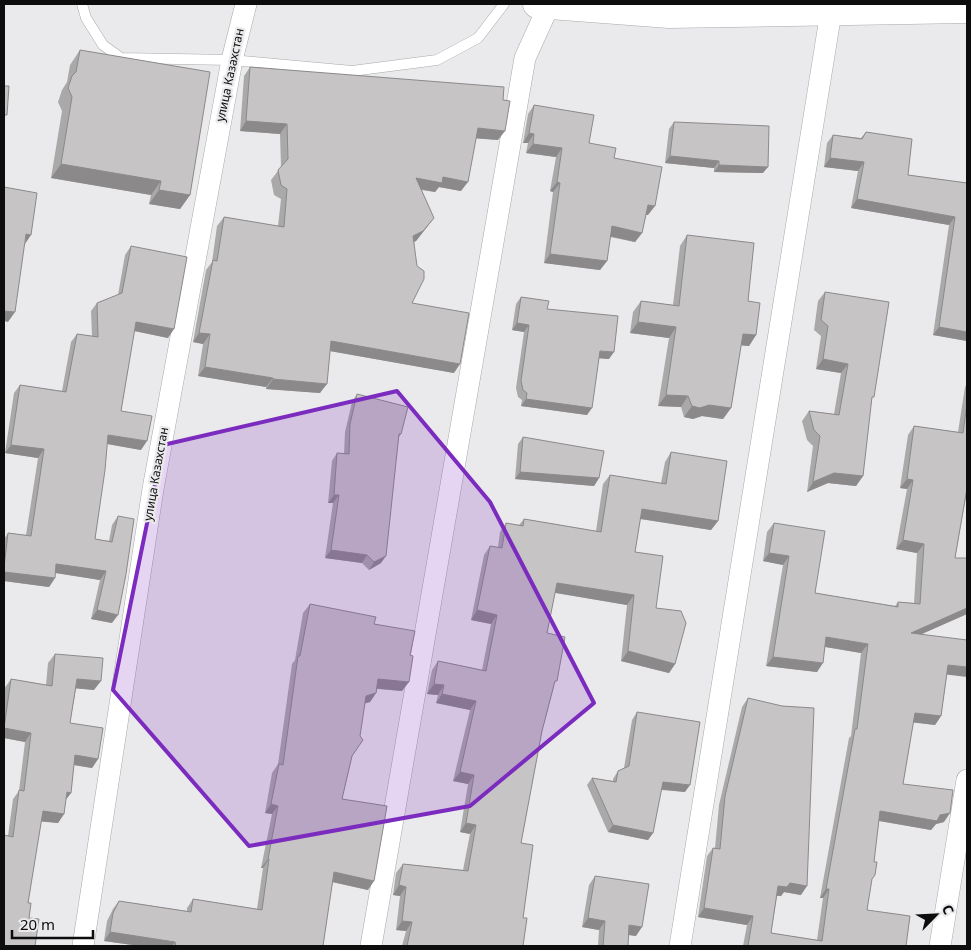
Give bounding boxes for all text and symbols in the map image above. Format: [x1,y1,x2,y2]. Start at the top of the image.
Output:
street label: улица Казахстан [211,27,248,123]
street label: улица Казахстан [139,426,172,522]
north arrow [911,890,961,940]
text: С [938,902,959,917]
scale bar [12,908,94,940]
text: 20 m [20,914,55,934]

